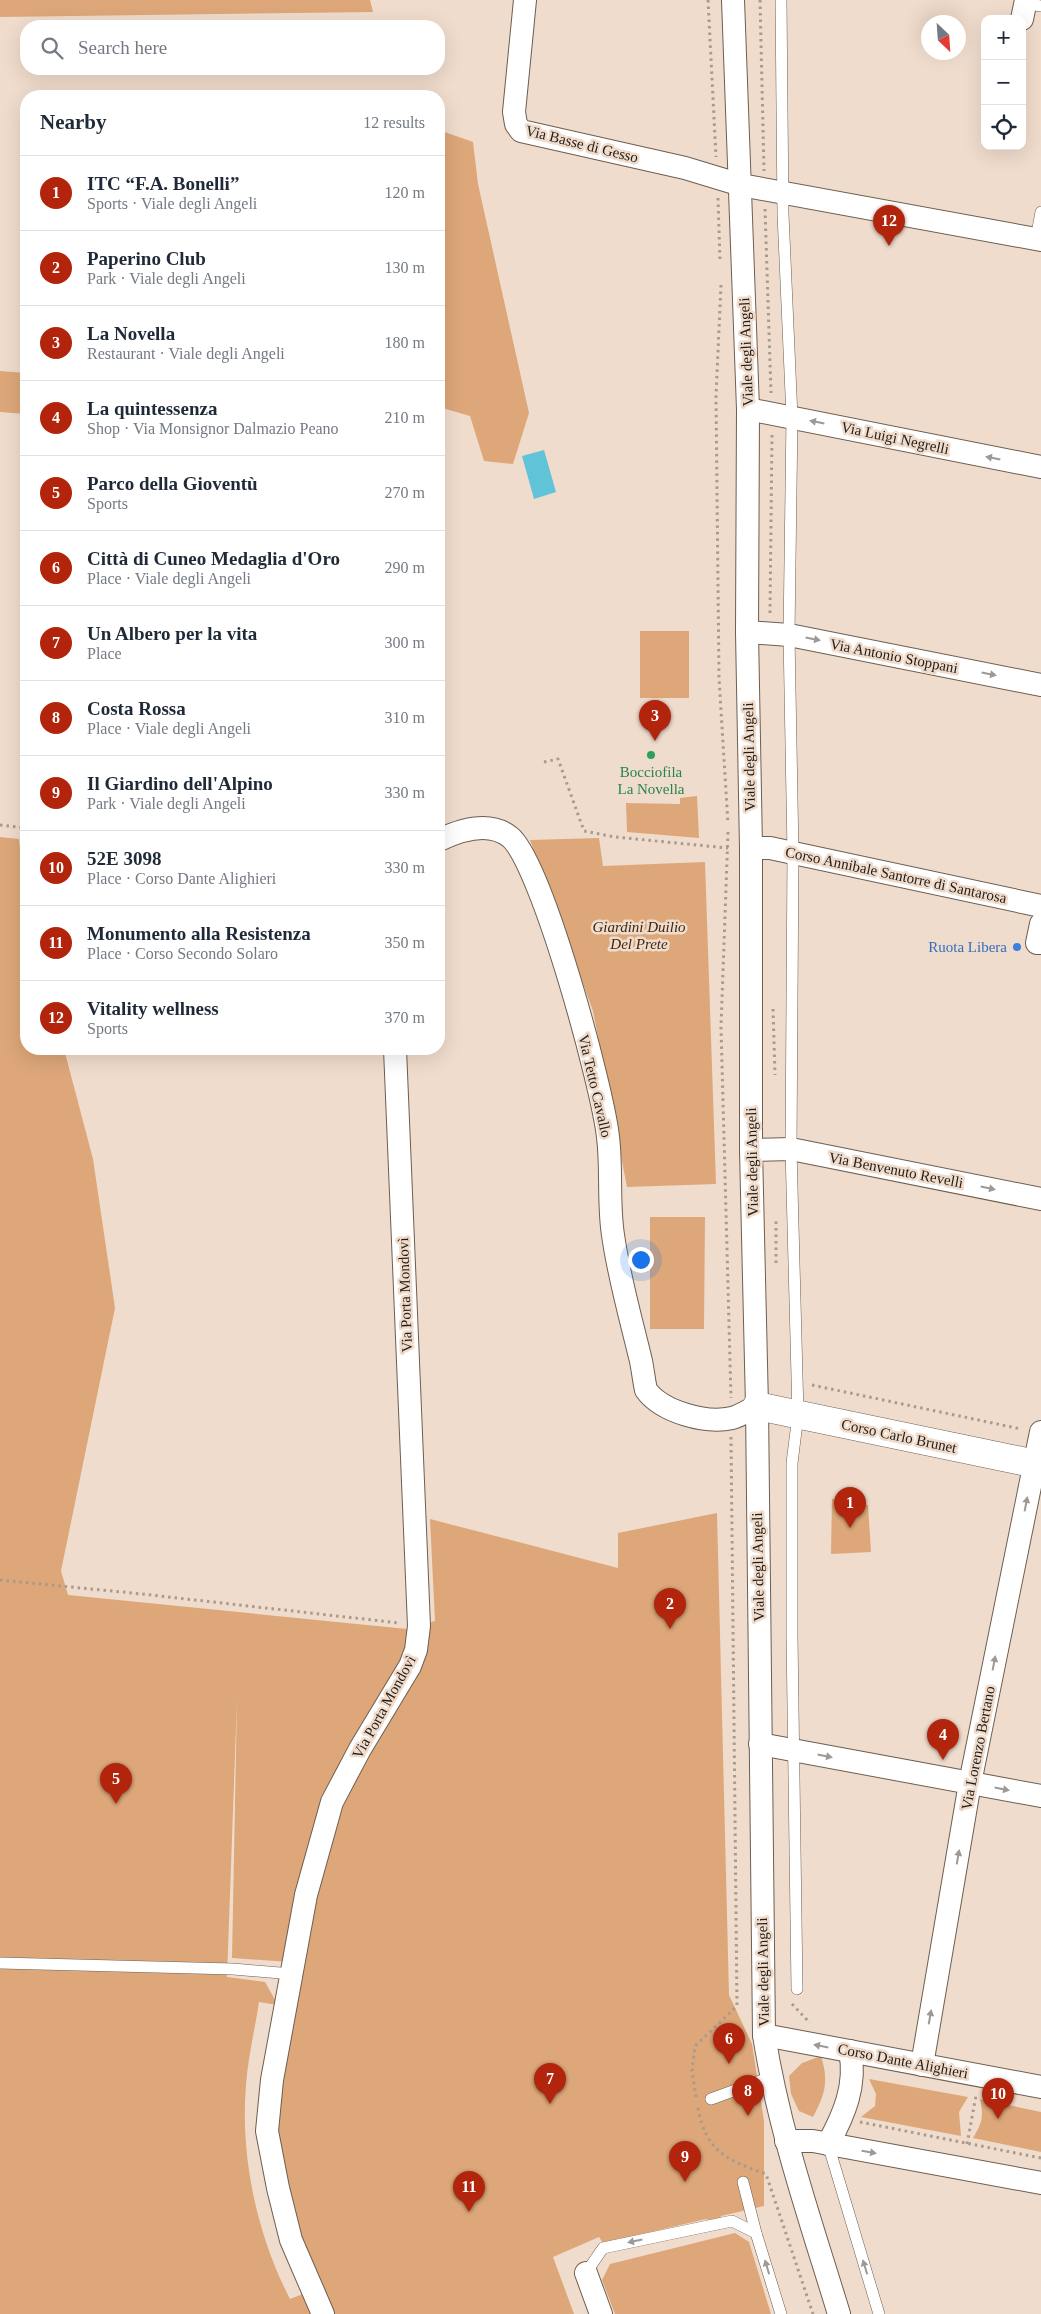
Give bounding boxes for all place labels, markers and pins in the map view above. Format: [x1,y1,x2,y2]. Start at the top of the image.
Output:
pin: 12 [873,205,905,246]
pin: 3 [639,700,671,741]
marker: Bocciofila La Novella [645,749,657,761]
place label: Bocciofila La Novella [617,764,685,797]
place label: Ruota Libera [928,939,1007,955]
marker: Ruota Libera [1011,941,1023,953]
pin: 1 [834,1487,866,1528]
pin: 2 [654,1588,686,1629]
pin: 4 [927,1719,959,1760]
pin: 5 [100,1763,132,1804]
pin: 6 [713,2023,745,2064]
pin: 7 [534,2063,566,2104]
pin: 8 [732,2075,764,2116]
pin: 10 [982,2078,1014,2119]
pin: 9 [669,2141,701,2182]
pin: 11 [453,2171,485,2212]

